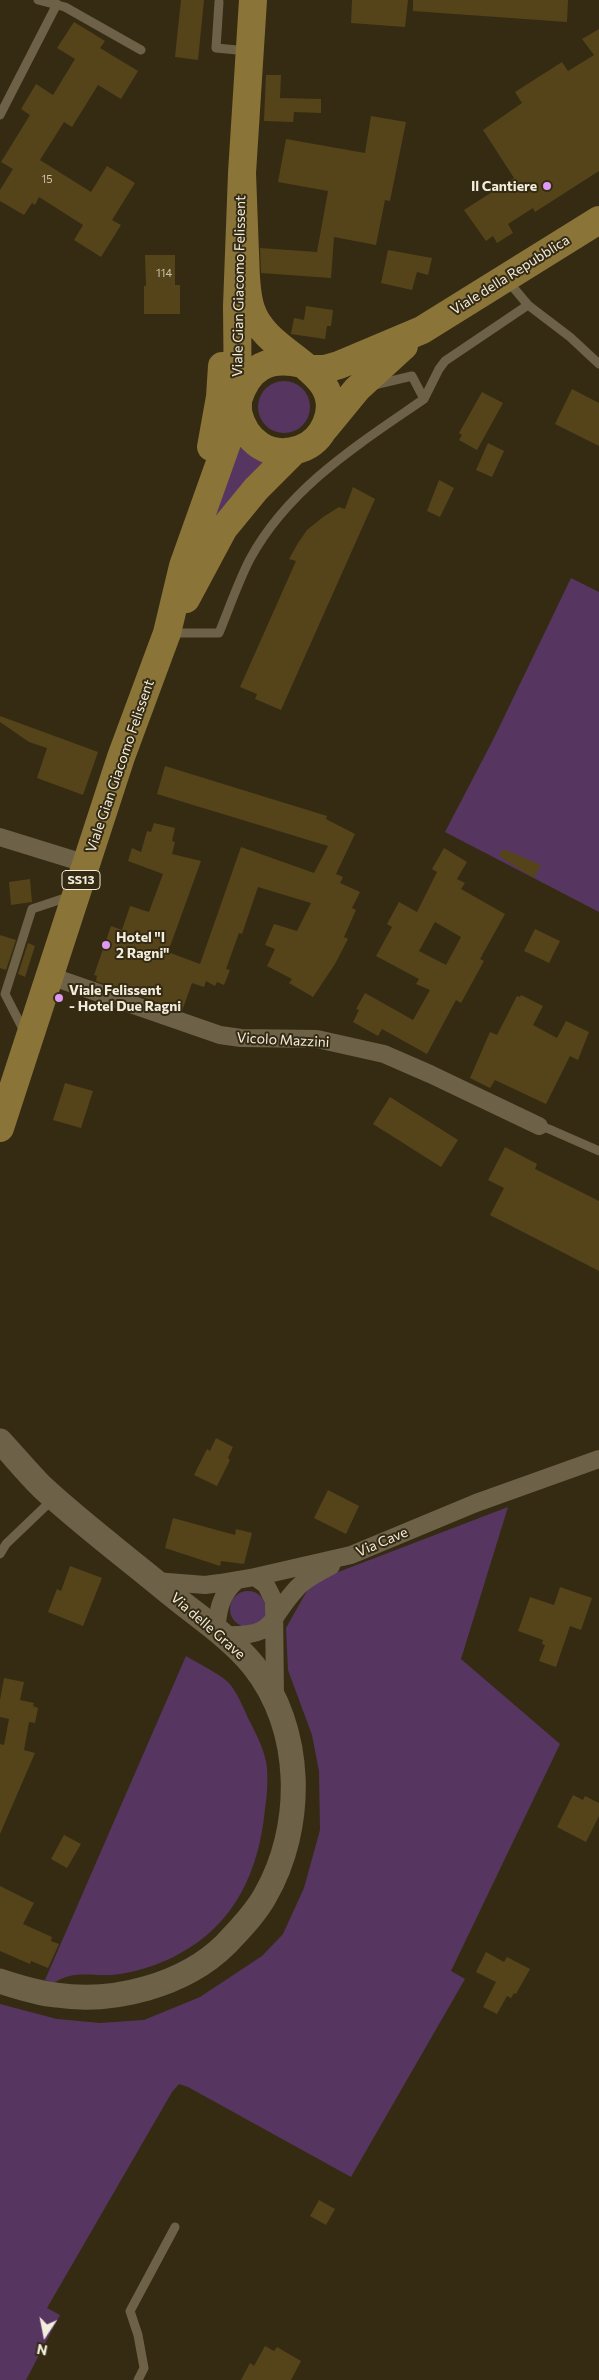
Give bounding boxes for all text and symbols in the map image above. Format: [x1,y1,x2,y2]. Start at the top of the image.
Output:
house number: 15 [41,172,53,186]
place label: Il Cantiere [471,178,537,194]
marker: Il Cantiere [541,180,553,192]
street label: Viale Gian Giacomo Felissent [229,195,249,377]
street label: Viale della Repubblica [447,232,573,318]
house number: 114 [156,266,172,280]
street label: Viale Gian Giacomo Felissent [82,677,158,855]
road number: SS13 [62,870,100,890]
place label: Hotel "I 2 Ragni" [116,929,169,962]
marker: Hotel "I 2 Ragni" [100,939,112,951]
place label: Viale Felissent - Hotel Due Ragni [69,982,181,1014]
marker: Viale Felissent - Hotel Due Ragni [53,992,65,1004]
street label: Vicolo Mazzini [236,1029,330,1051]
street label: Via Cave [354,1524,410,1560]
street label: Via delle Grave [167,1589,249,1663]
north arrow [20,2310,70,2360]
text: N [35,2341,49,2360]

